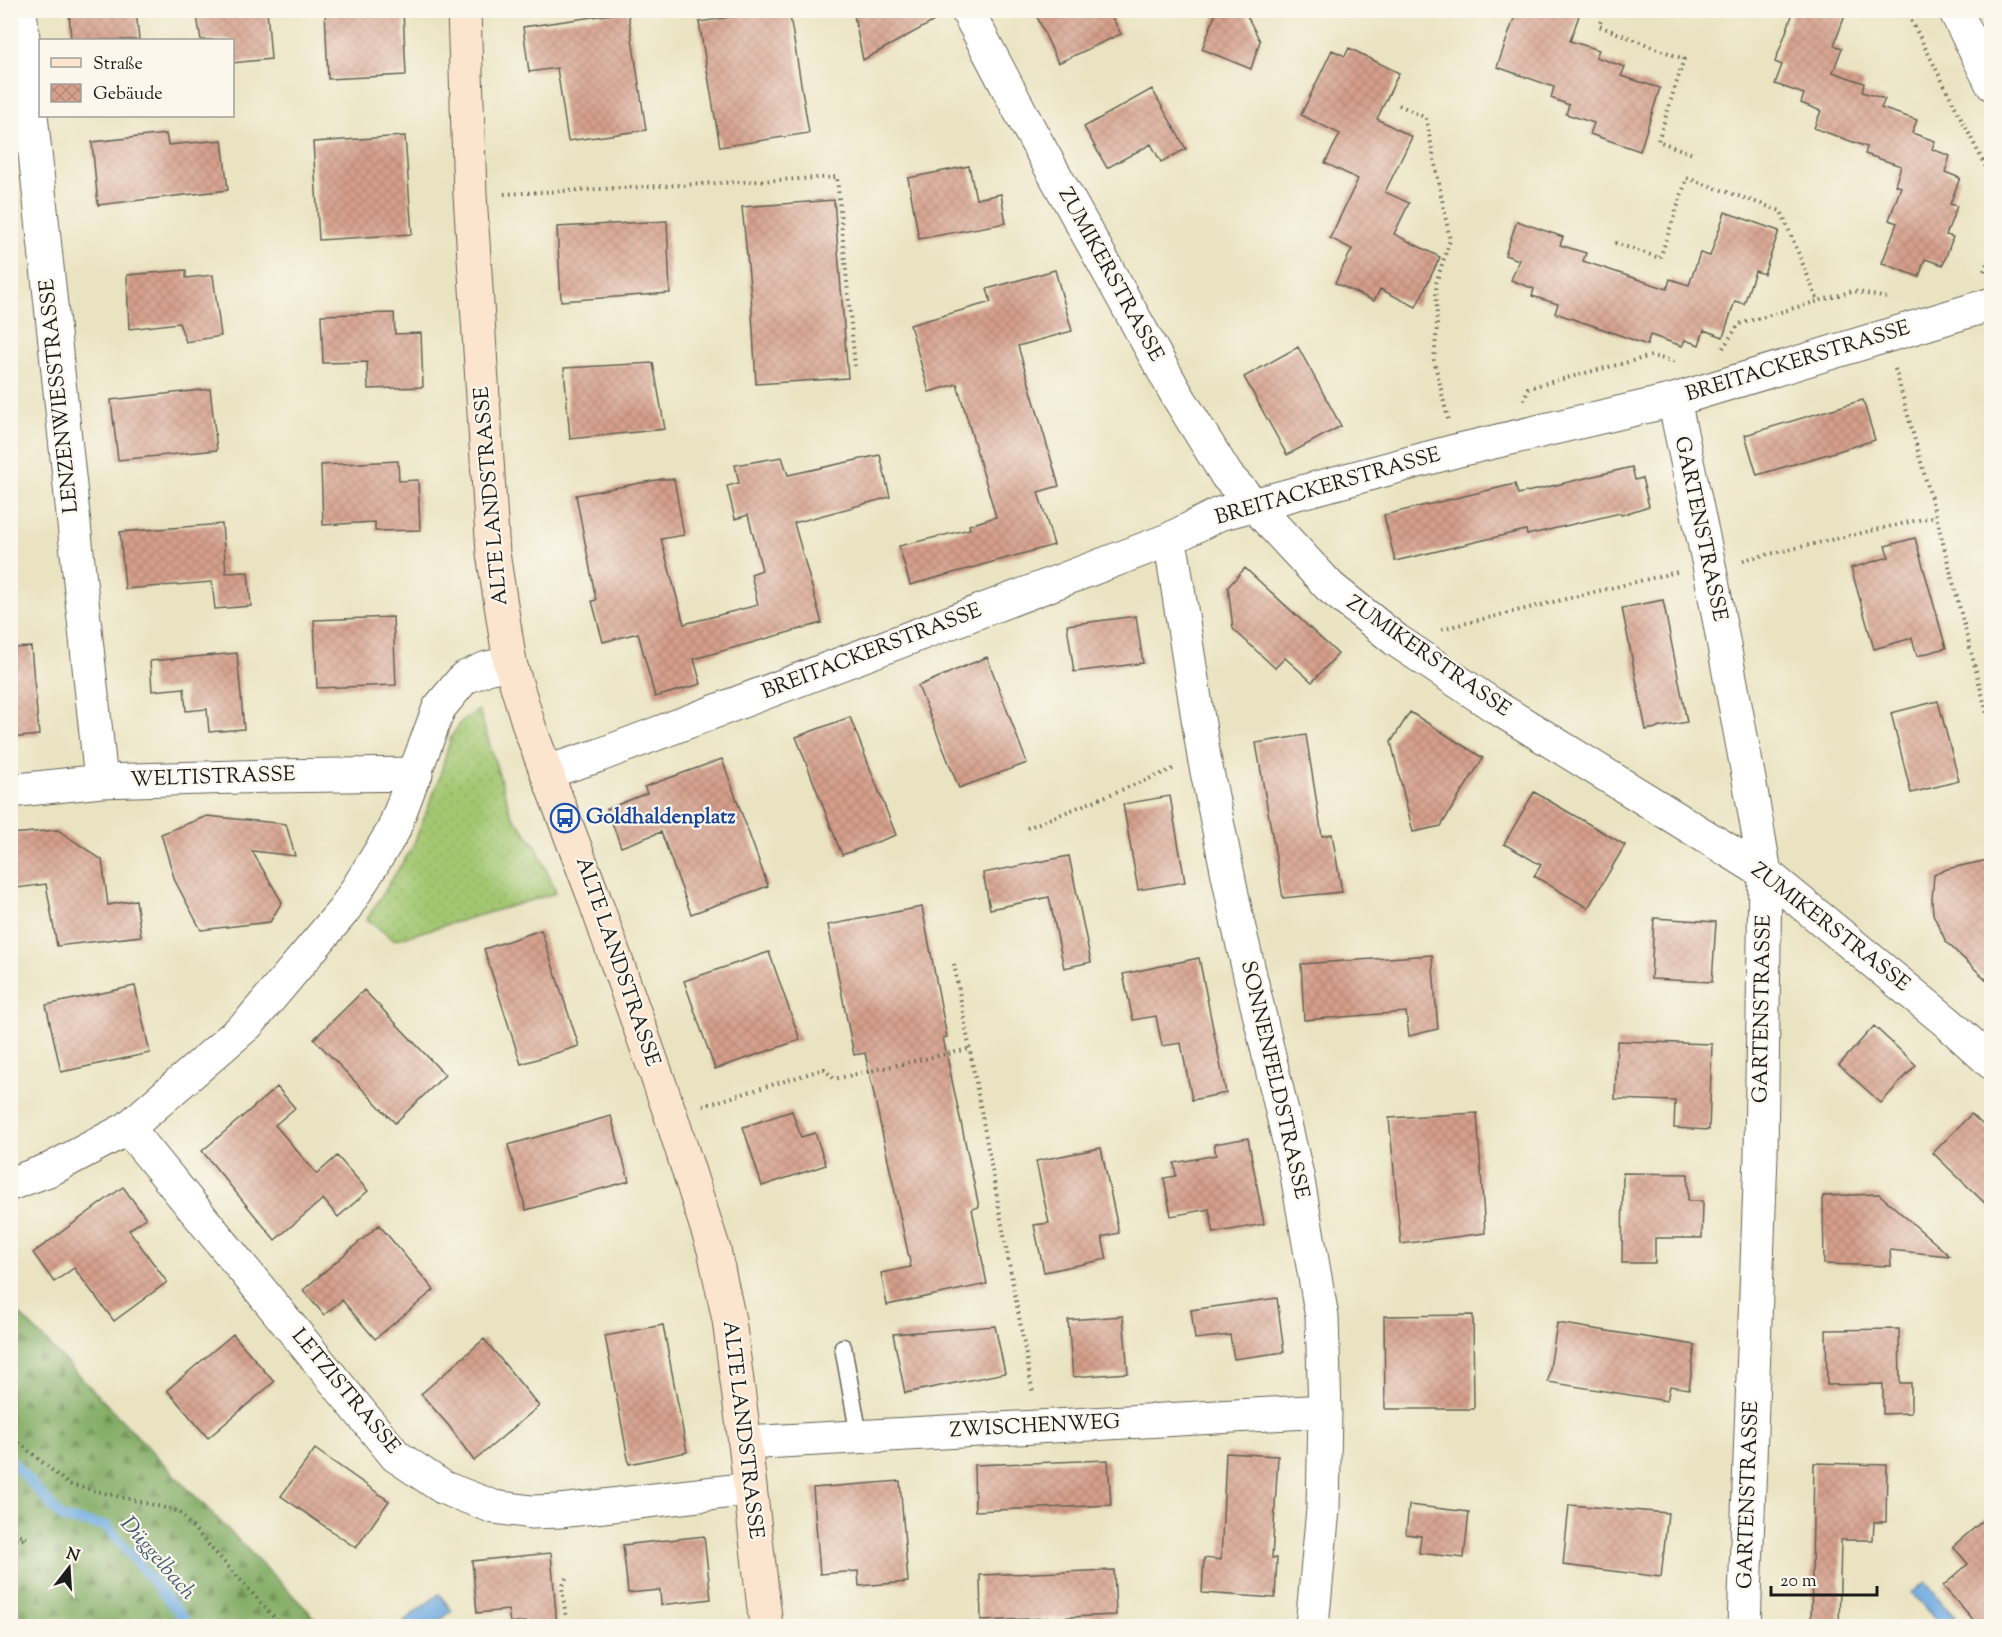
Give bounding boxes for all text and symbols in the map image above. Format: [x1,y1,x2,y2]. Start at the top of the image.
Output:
legend [39,39,234,117]
text: Straße [93,52,143,78]
text: Gebäude [93,82,163,108]
street label: ZUMIKERSTRASSE [1050,183,1170,368]
street label: LENZENWIESSTRASSE [33,277,87,515]
street label: BREITACKERSTRASSE [1682,313,1914,410]
street label: ALTE LANDSTRASSE [467,385,517,607]
street label: GARTENSTRASSE [1666,434,1734,625]
street label: BREITACKERSTRASSE [1212,440,1445,534]
street label: ZUMIKERSTRASSE [1340,589,1517,725]
street label: BREITACKERSTRASSE [758,596,987,708]
street label: WELTISTRASSE [130,760,296,796]
bus stop icon: Goldhaldenplatz [549,802,581,834]
place label: Goldhaldenplatz [586,803,735,833]
street label: ALTE LANDSTRASSE [567,853,667,1071]
street label: ZUMIKERSTRASSE [1744,856,1916,1000]
street label: GARTENSTRASSE [1746,914,1780,1103]
street label: SONNENFELDSTRASSE [1232,958,1316,1202]
street label: ALTE LANDSTRASSE [714,1319,770,1541]
street label: LETZISTRASSE [283,1323,407,1461]
street label: GARTENSTRASSE [1731,1400,1767,1590]
street label: ZWISCHENWEG [949,1408,1121,1446]
water label: Düggelbach [111,1510,203,1608]
north arrow [39,1538,99,1598]
text: N [63,1543,82,1569]
scale bar [1771,1559,1878,1597]
text: 20 m [1780,1569,1817,1595]

